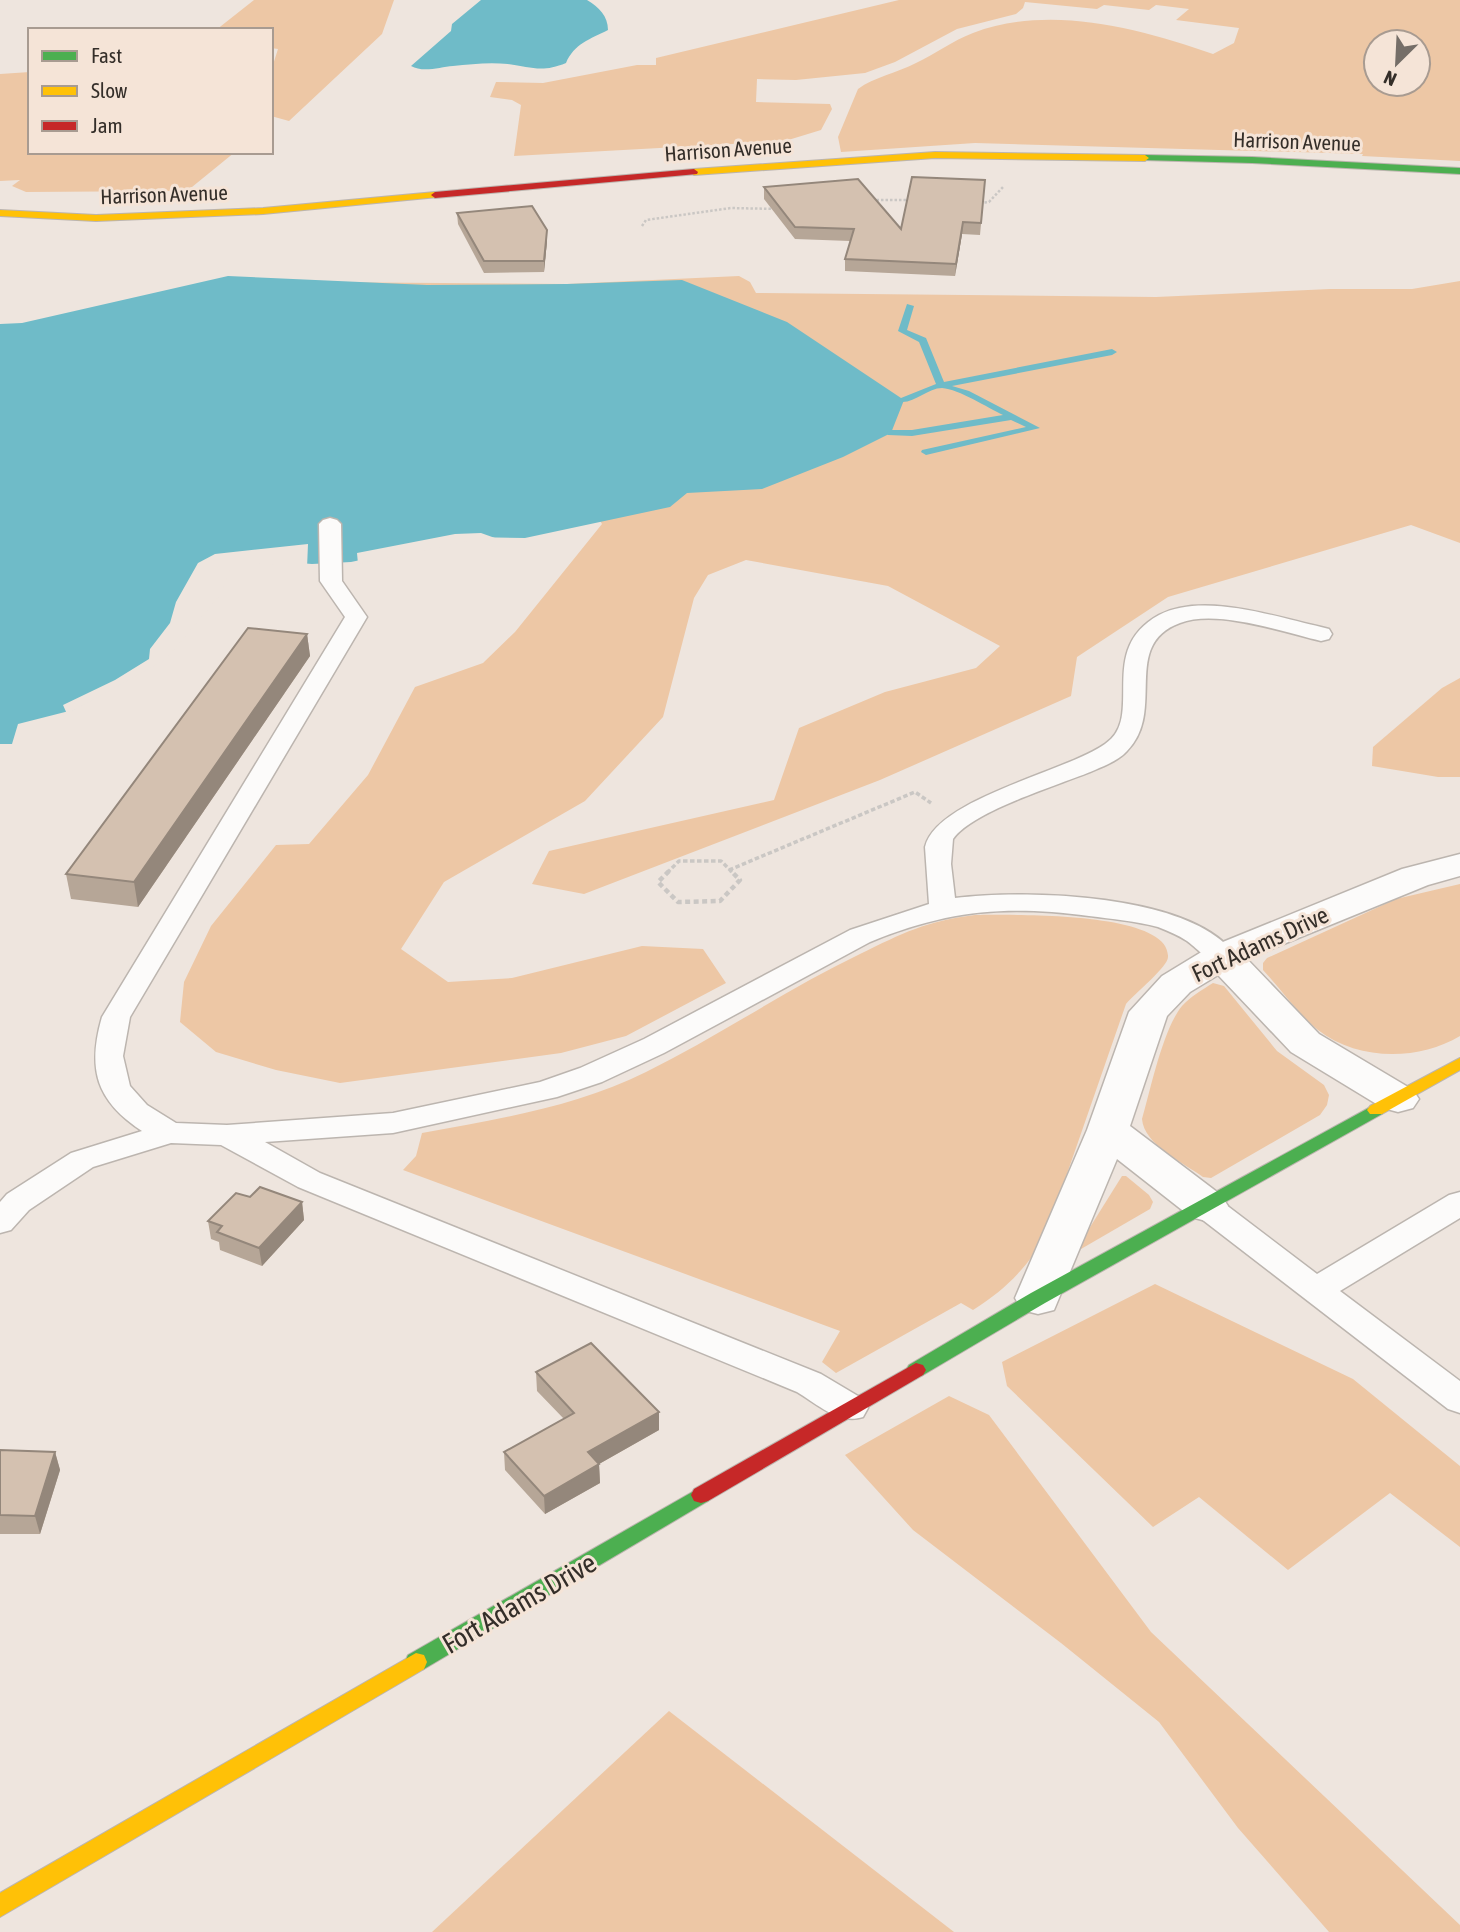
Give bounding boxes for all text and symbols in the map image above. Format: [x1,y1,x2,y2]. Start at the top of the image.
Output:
legend [28,28,273,154]
north arrow [1362,28,1432,98]
text: Fast [91,43,122,67]
text: N [1380,66,1400,91]
text: Slow [91,78,128,102]
text: Jam [91,113,123,137]
street label: Harrison Avenue [1233,127,1361,155]
street label: Harrison Avenue [663,133,793,165]
street label: Harrison Avenue [100,180,228,208]
street label: Fort Adams Drive [1187,901,1333,987]
street label: Fort Adams Drive [437,1546,601,1660]

